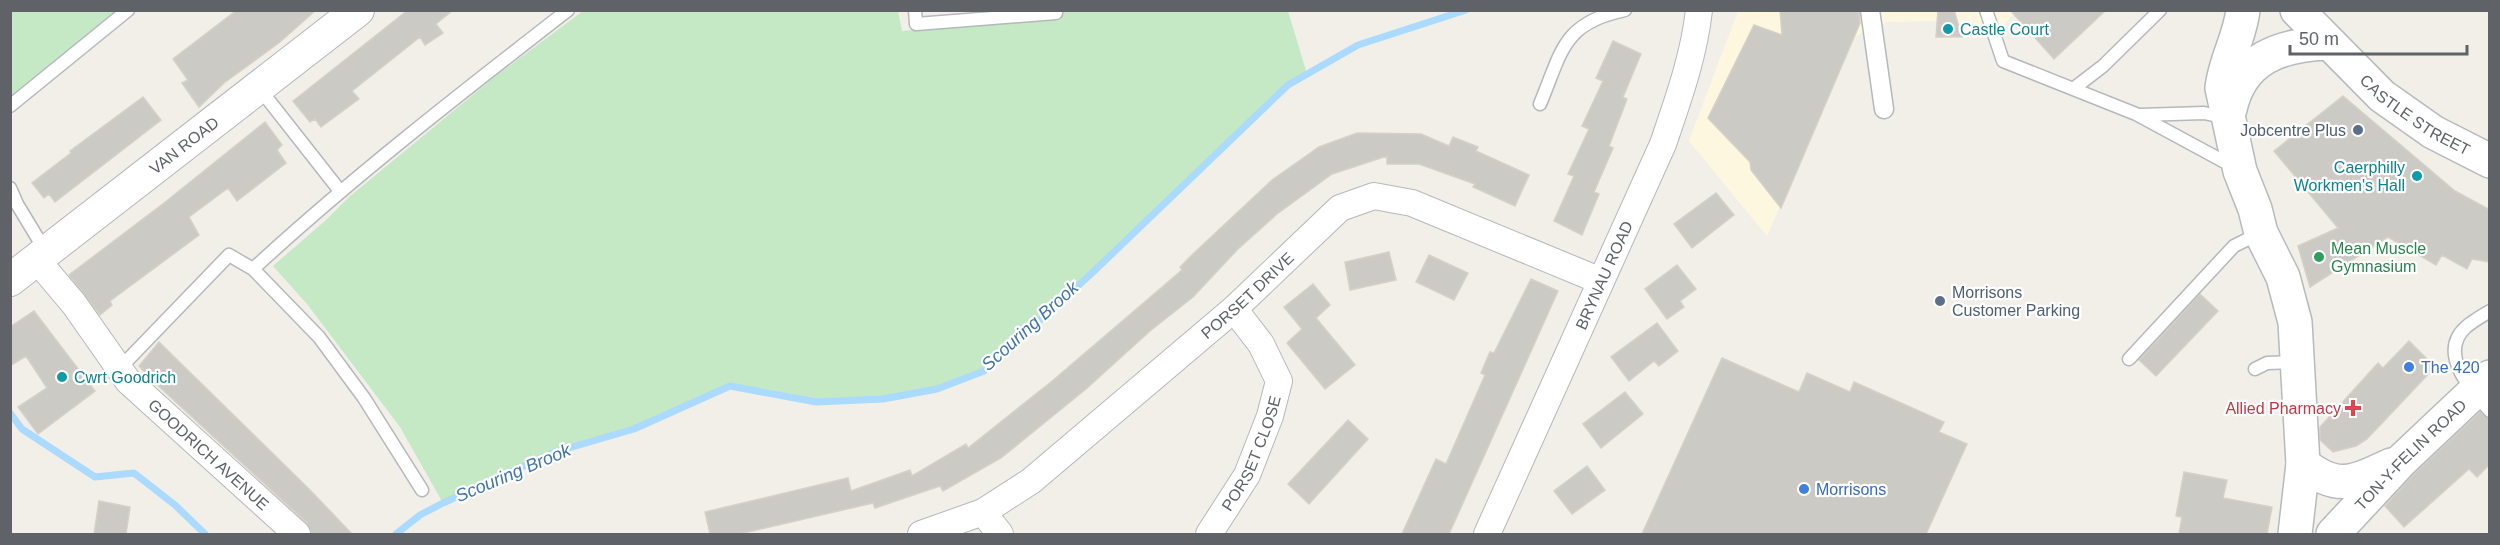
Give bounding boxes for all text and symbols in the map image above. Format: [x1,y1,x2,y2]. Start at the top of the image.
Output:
scale bar [2290,18,2467,56]
place label: Castle Court [1960,21,2049,38]
marker: Castle Court [1941,22,1955,36]
text: 50 m [2299,29,2339,49]
street label: CASTLE STREET [2357,71,2473,159]
street label: VAN ROAD [146,114,222,178]
place label: Jobcentre Plus [2240,122,2346,139]
marker: Jobcentre Plus [2351,123,2365,137]
place label: Caerphilly Workmen's Hall [2294,159,2405,194]
marker: Caerphilly Workmen's Hall [2410,169,2424,183]
street label: BRYNAU ROAD [1572,218,1636,332]
place label: Mean Muscle Gymnasium [2331,240,2426,275]
street label: PORSET DRIVE [1198,249,1297,342]
marker: Mean Muscle Gymnasium [2312,250,2326,264]
water label: Scouring Brook [978,277,1083,375]
place label: Morrisons Customer Parking [1952,284,2080,319]
marker: Morrisons Customer Parking [1933,294,1947,308]
place label: The 420 [2421,359,2480,376]
marker: The 420 [2402,360,2416,374]
place label: Cwrt Goodrich [74,369,176,386]
marker: Cwrt Goodrich [55,370,69,384]
street label: PORSET CLOSE [1218,394,1284,514]
street label: GOODRICH AVENUE [145,396,272,513]
street label: TON-Y-FELIN ROAD [2352,396,2470,514]
place label: Allied Pharmacy [2225,400,2341,417]
marker: Allied Pharmacy [2346,401,2360,415]
water label: Scouring Brook [452,439,574,506]
place label: Morrisons [1816,481,1886,498]
marker: Morrisons [1797,482,1811,496]

